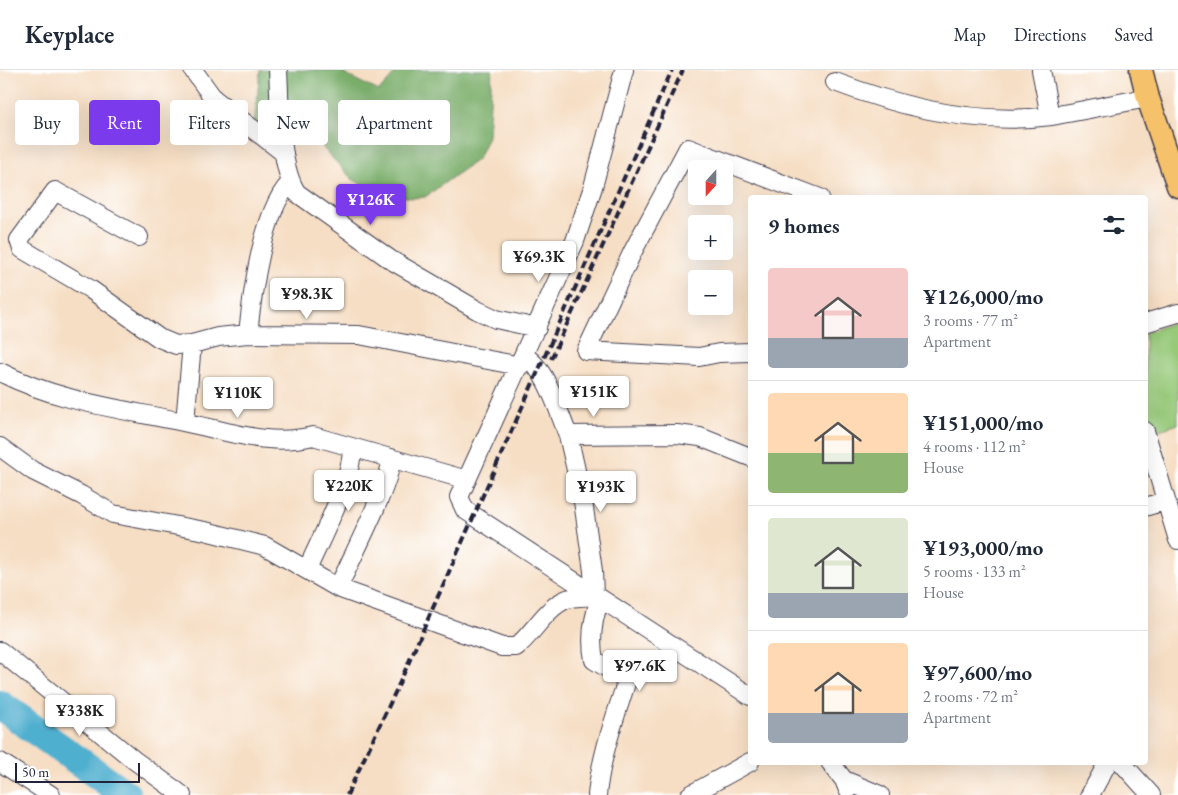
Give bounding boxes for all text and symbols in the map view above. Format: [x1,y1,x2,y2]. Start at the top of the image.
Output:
text: Keyplace [25,19,114,50]
text: Map [954,23,986,46]
text: Directions [1014,23,1086,46]
text: Saved [1114,23,1153,46]
chip: Buy [15,100,79,145]
chip: Rent [89,100,160,145]
chip: Filters [170,100,248,145]
chip: New [258,100,328,145]
chip: Apartment [338,100,450,145]
north arrow [688,160,732,205]
map controls [688,160,733,315]
pin: ¥126K [336,184,406,226]
text: ¥126K [347,189,395,210]
icon: filters [1100,211,1128,239]
text: 9 homes [768,212,840,239]
button: + [688,215,733,260]
pin: ¥69.3K [498,240,580,283]
text: ¥69.3K [513,246,565,267]
button: − [688,270,733,315]
pin: ¥98.3K [266,278,348,320]
text: ¥98.3K [281,283,333,304]
text: ¥126,000/mo [923,283,1043,310]
icon: home [808,288,868,348]
text: 3 rooms · 77 m² [923,310,1018,331]
text: Apartment [923,331,991,352]
pin: ¥110K [203,376,273,419]
pin: ¥151K [559,376,629,418]
text: ¥151K [570,381,618,402]
text: ¥110K [214,382,262,403]
text: ¥151,000/mo [923,409,1043,436]
icon: home [808,413,868,473]
text: 4 rooms · 112 m² [923,436,1026,457]
text: House [923,457,964,478]
pin: ¥220K [314,470,384,512]
pin: ¥193K [566,470,636,513]
text: ¥220K [325,475,373,496]
text: ¥193K [577,476,625,497]
text: ¥193,000/mo [923,534,1043,561]
icon: home [808,538,868,598]
text: 5 rooms · 133 m² [923,561,1026,582]
text: House [923,582,964,603]
pin: ¥97.6K [599,650,681,692]
text: ¥97.6K [614,655,666,676]
text: ¥97,600/mo [923,659,1032,686]
icon: home [808,663,868,723]
text: 2 rooms · 72 m² [923,686,1018,707]
pin: ¥338K [45,694,115,737]
text: ¥338K [56,700,104,721]
text: Apartment [923,707,991,728]
scale bar [15,760,140,783]
text: 50 m [22,763,49,781]

